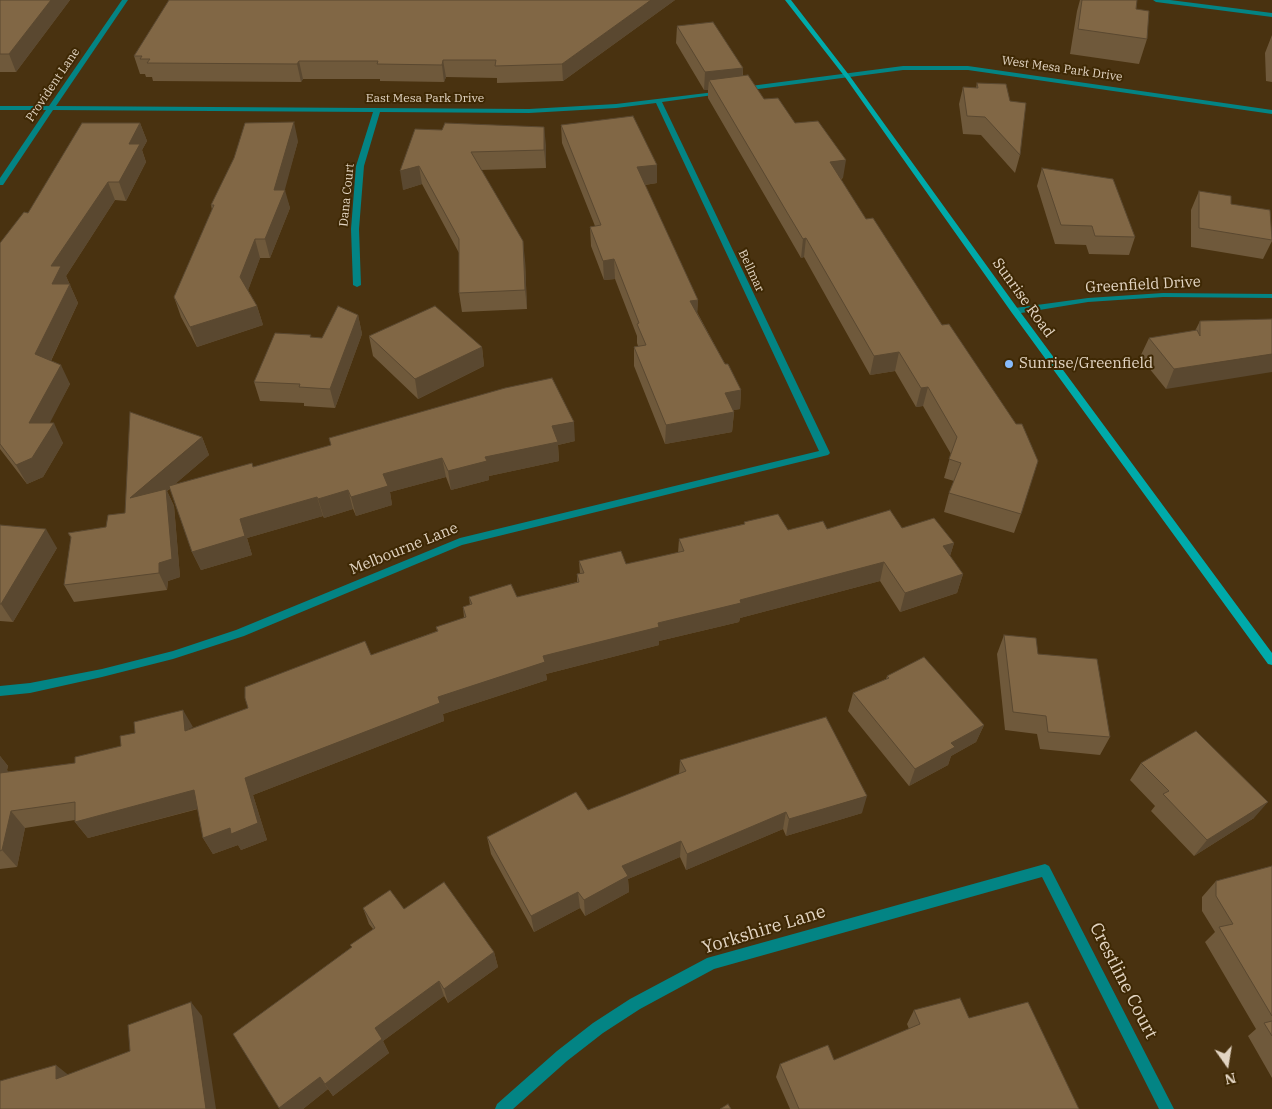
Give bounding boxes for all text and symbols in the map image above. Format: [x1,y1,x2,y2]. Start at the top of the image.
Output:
street label: Provident Lane [23,45,83,125]
street label: West Mesa Park Drive [1001,53,1123,85]
street label: East Mesa Park Drive [366,92,484,106]
street label: Dana Court [337,163,357,227]
street label: Bellmar [735,248,767,294]
street label: Sunrise Road [988,255,1058,341]
street label: Greenfield Drive [1085,273,1201,297]
place label: Sunrise/Greenfield [1019,355,1153,373]
marker: Sunrise/Greenfield [1003,358,1015,370]
street label: Melbourne Lane [347,519,461,579]
street label: Yorkshire Lane [700,901,828,959]
street label: Crestline Court [1084,919,1162,1043]
north arrow [1202,1039,1252,1089]
text: N [1223,1069,1238,1089]

